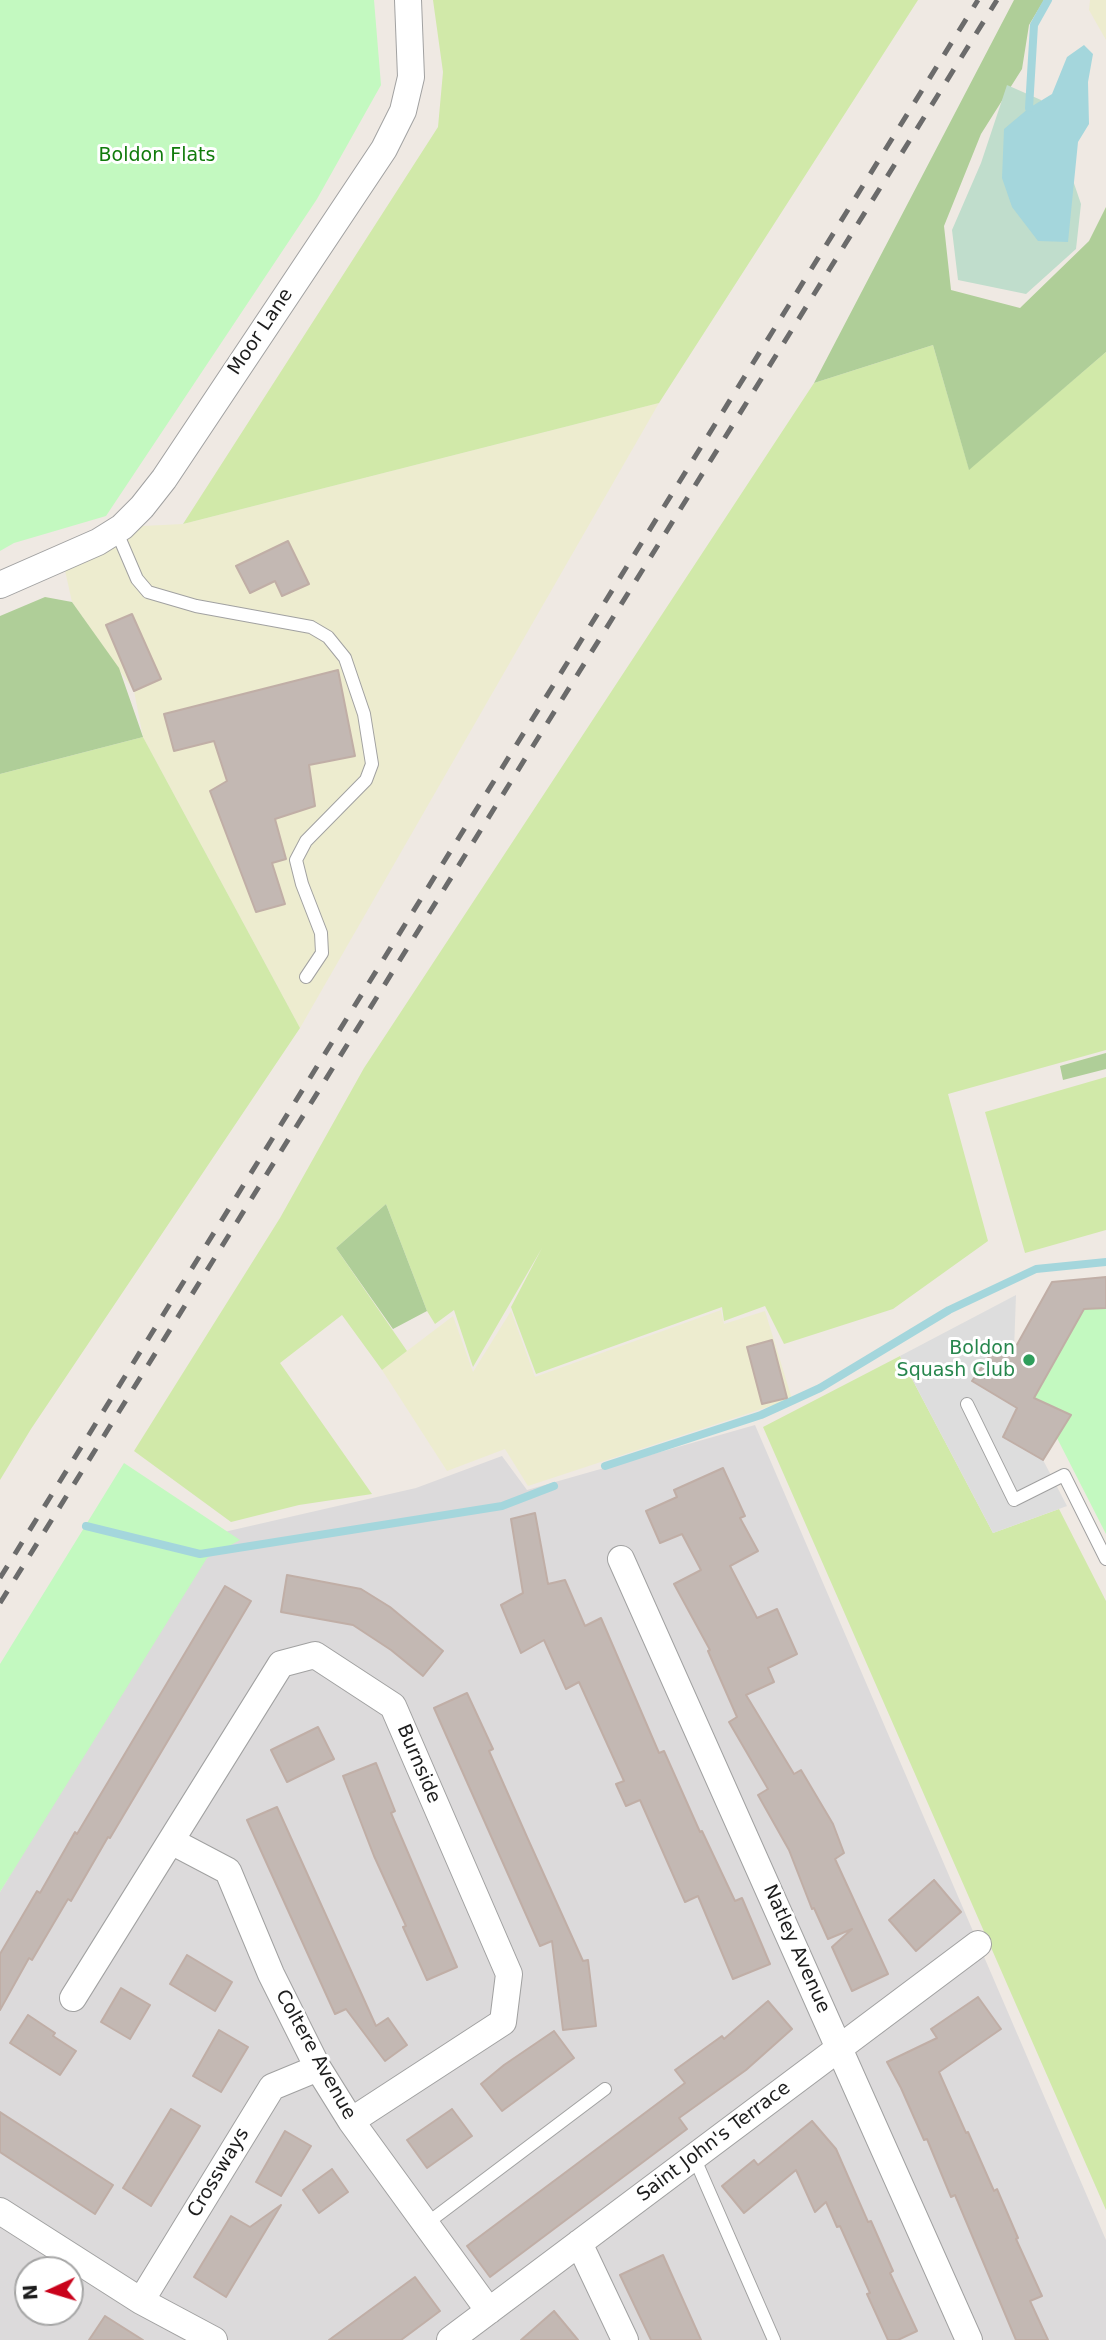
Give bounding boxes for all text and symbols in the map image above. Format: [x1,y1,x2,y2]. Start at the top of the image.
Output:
park label: Boldon Flats [99,145,215,167]
street label: Moor Lane [224,284,298,380]
place label: Boldon Squash Club [897,1338,1015,1382]
marker: Boldon Squash Club [1021,1352,1037,1368]
street label: Burnside [391,1721,445,1807]
street label: Natley Avenue [757,1881,835,2017]
street label: Coltere Avenue [270,1986,360,2124]
street label: Saint John's Terrace [633,2077,795,2207]
street label: Crossways [183,2124,255,2222]
north arrow [14,2256,84,2326]
text: N [19,2284,42,2301]

